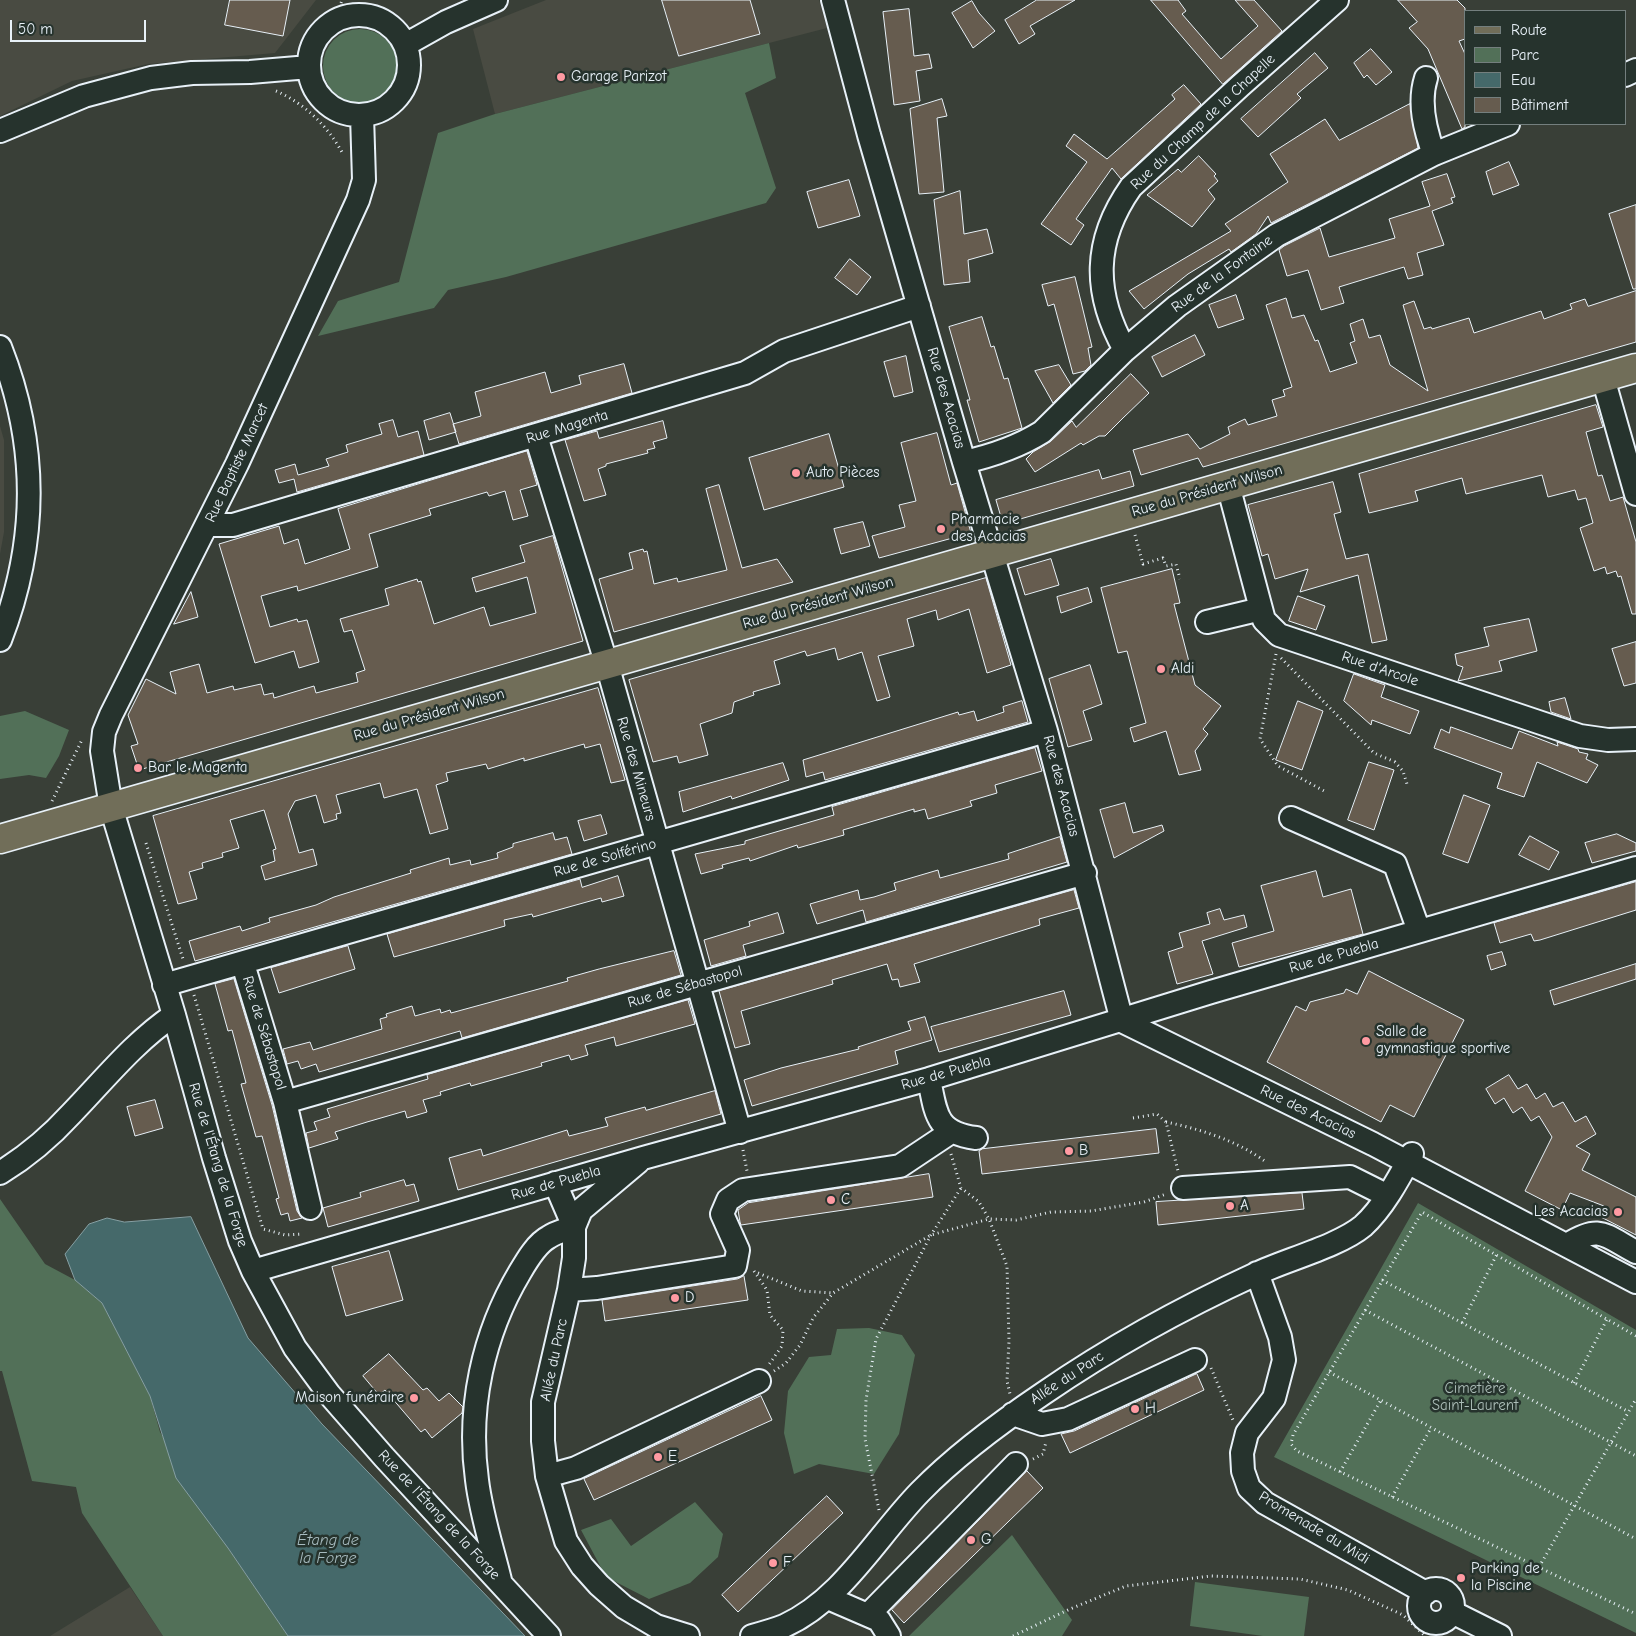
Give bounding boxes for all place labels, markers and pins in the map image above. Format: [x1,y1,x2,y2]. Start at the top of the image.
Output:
place label: Garage Parizot [571,68,666,86]
marker: Garage Parizot [555,71,567,83]
place label: Auto Pièces [806,464,879,482]
marker: Auto Pièces [790,467,802,479]
place label: Pharmacie des Acacias [951,511,1026,546]
marker: Pharmacie des Acacias [935,523,947,535]
place label: Aldi [1171,660,1194,678]
marker: Aldi [1155,663,1167,675]
place label: Bar le Magenta [148,759,247,777]
marker: Bar le Magenta [132,762,144,774]
place label: Salle de gymnastique sportive [1376,1023,1510,1058]
marker: Salle de gymnastique sportive [1360,1035,1372,1047]
place label: B [1079,1142,1088,1160]
marker: B [1063,1145,1075,1157]
place label: C [841,1191,850,1209]
marker: C [825,1194,837,1206]
place label: A [1240,1197,1249,1215]
marker: A [1224,1200,1236,1212]
place label: Les Acacias [1534,1203,1608,1221]
marker: Les Acacias [1612,1206,1624,1218]
place label: D [685,1289,694,1307]
marker: D [669,1292,681,1304]
place label: Maison funéraire [295,1389,404,1407]
marker: Maison funéraire [408,1392,420,1404]
place label: H [1145,1400,1156,1418]
marker: H [1129,1403,1141,1415]
place label: E [668,1448,677,1466]
marker: E [652,1451,664,1463]
place label: G [981,1531,992,1549]
marker: G [965,1534,977,1546]
place label: F [783,1554,792,1572]
marker: F [767,1557,779,1569]
place label: Parking de la Piscine [1471,1560,1540,1595]
marker: Parking de la Piscine [1455,1572,1467,1584]

